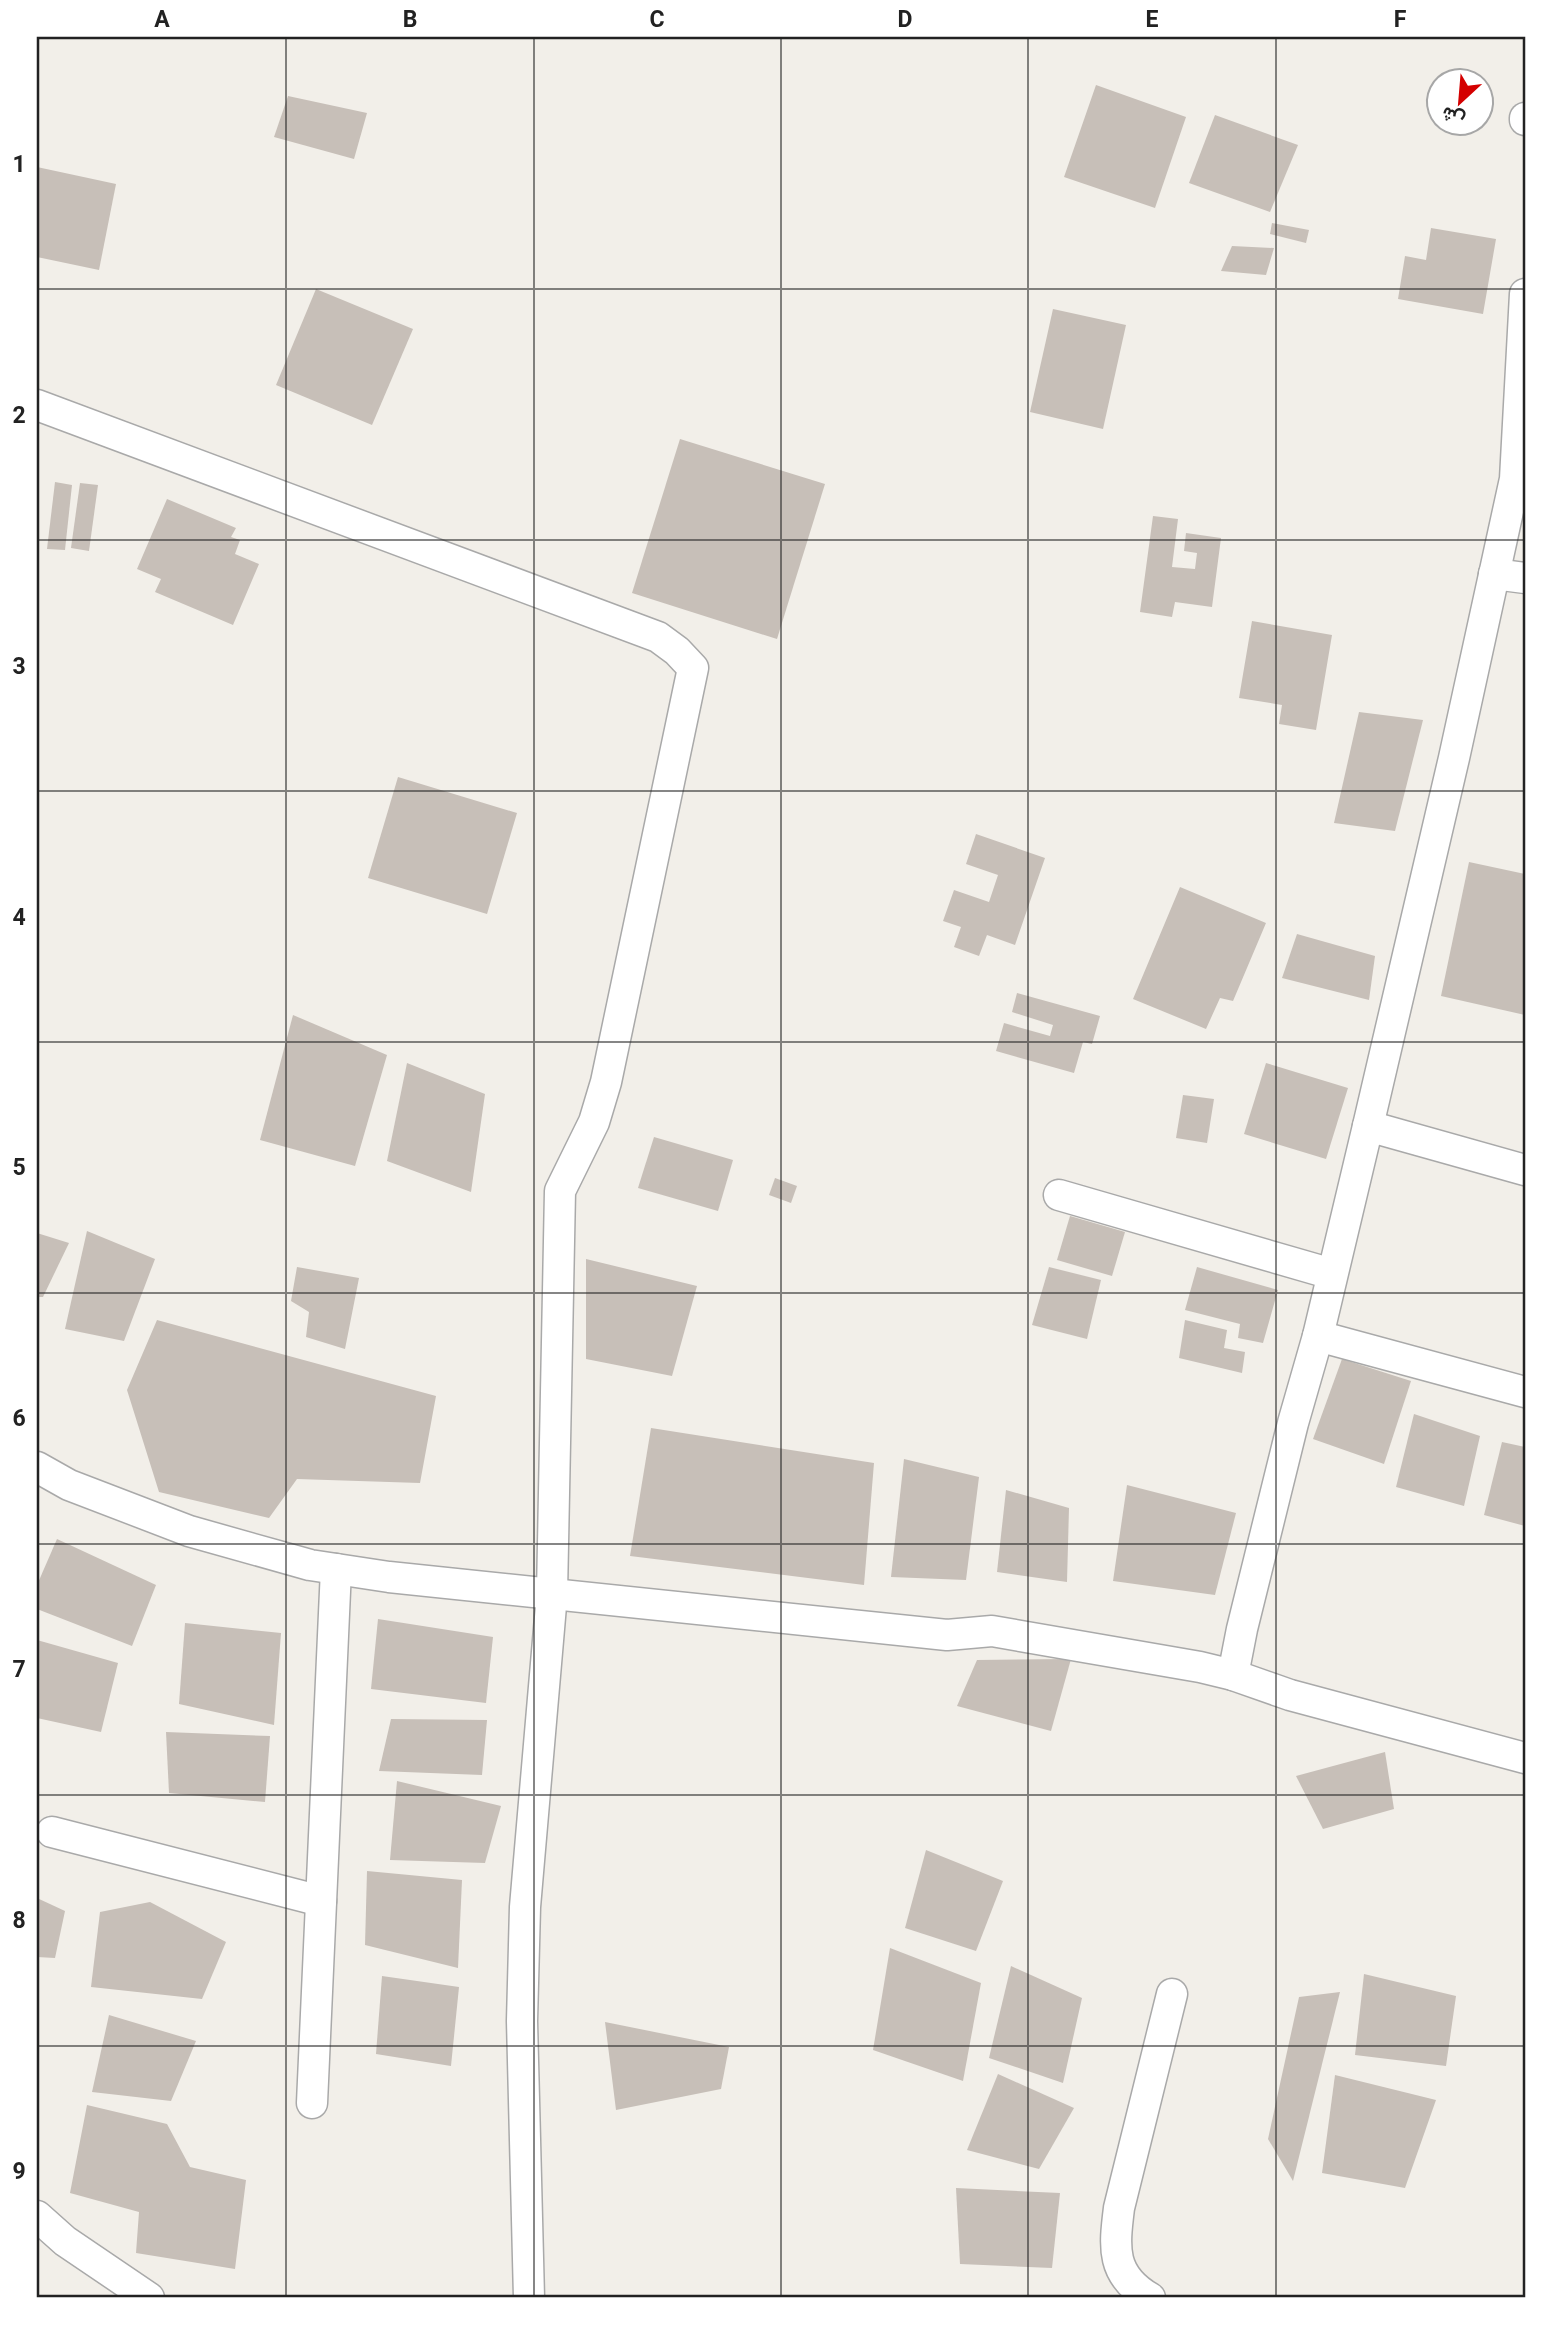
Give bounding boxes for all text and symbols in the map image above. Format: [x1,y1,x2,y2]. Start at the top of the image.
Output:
text: A [154,6,170,33]
text: B [403,6,417,33]
text: C [649,6,665,33]
text: D [898,6,912,33]
text: E [1146,6,1159,33]
text: F [1394,6,1407,33]
north arrow [1426,66,1496,136]
text: ش [1437,101,1468,132]
text: 1 [12,151,26,178]
text: 2 [12,402,26,429]
text: 3 [12,653,26,680]
text: 4 [12,904,26,931]
text: 5 [12,1154,26,1181]
text: 6 [12,1405,26,1432]
text: 7 [12,1656,26,1683]
text: 8 [12,1907,26,1934]
text: 9 [12,2158,26,2185]

